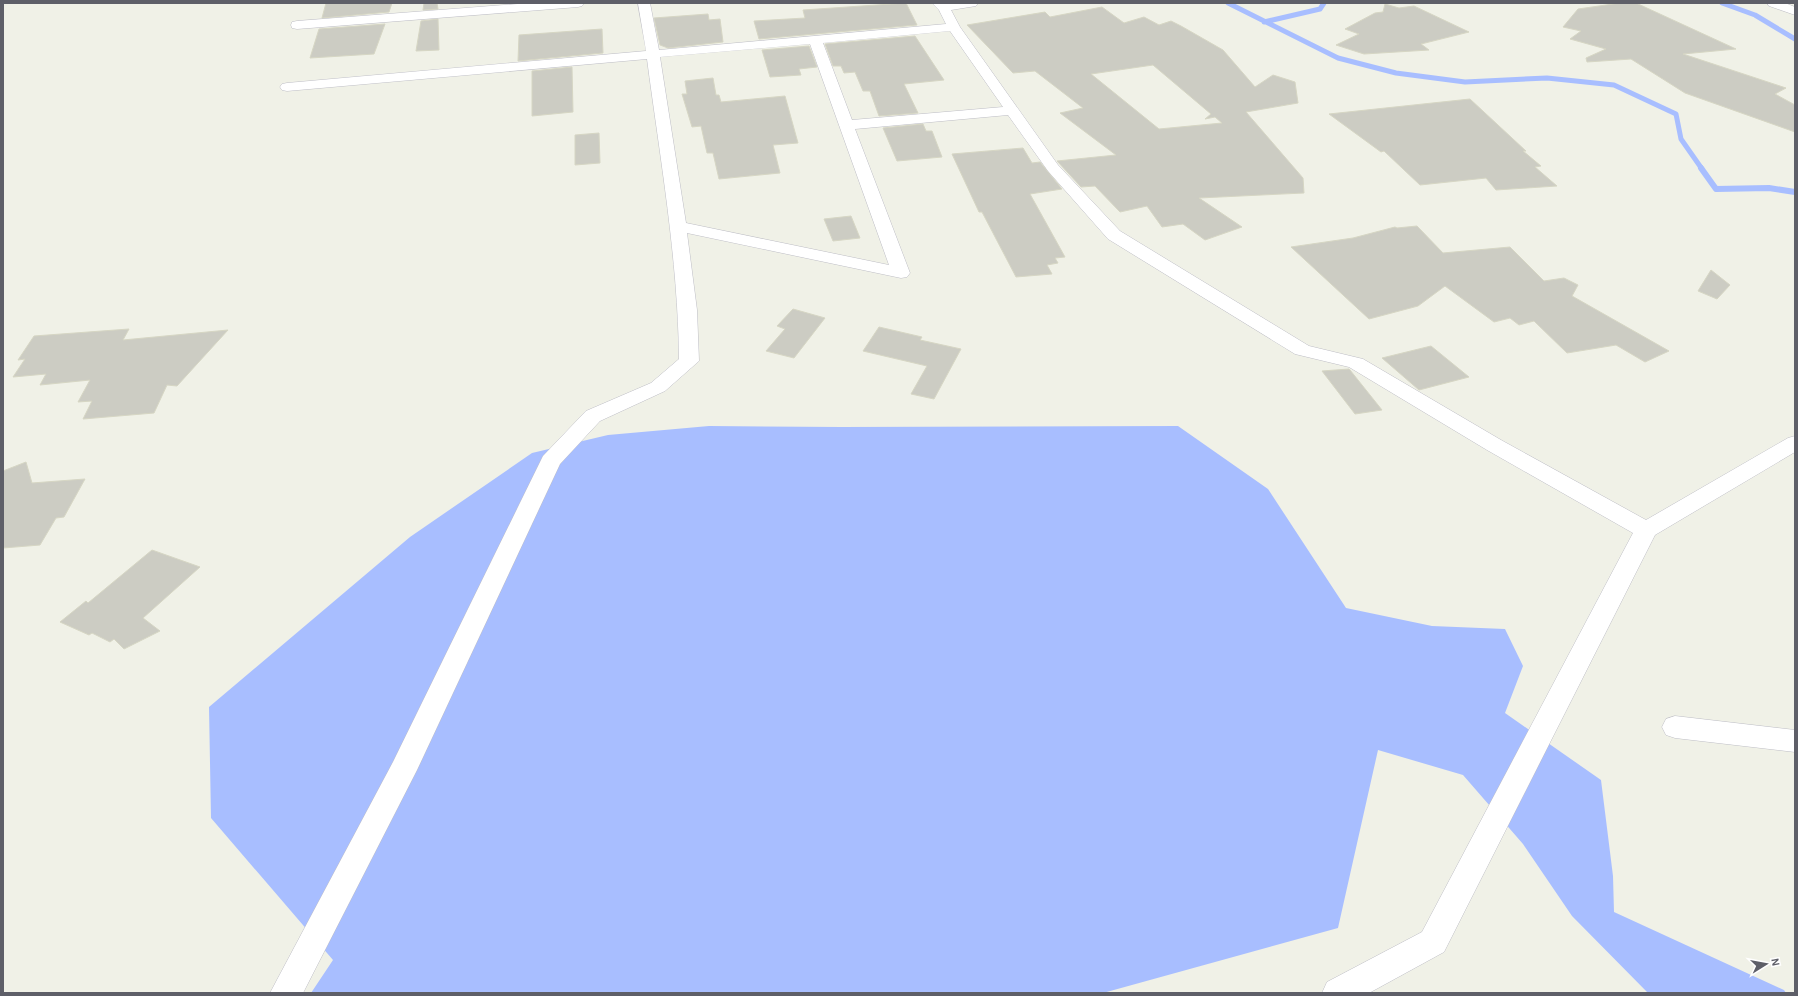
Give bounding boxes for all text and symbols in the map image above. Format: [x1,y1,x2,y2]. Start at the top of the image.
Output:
north arrow [1746,944,1786,984]
text: N [1769,957,1781,967]

